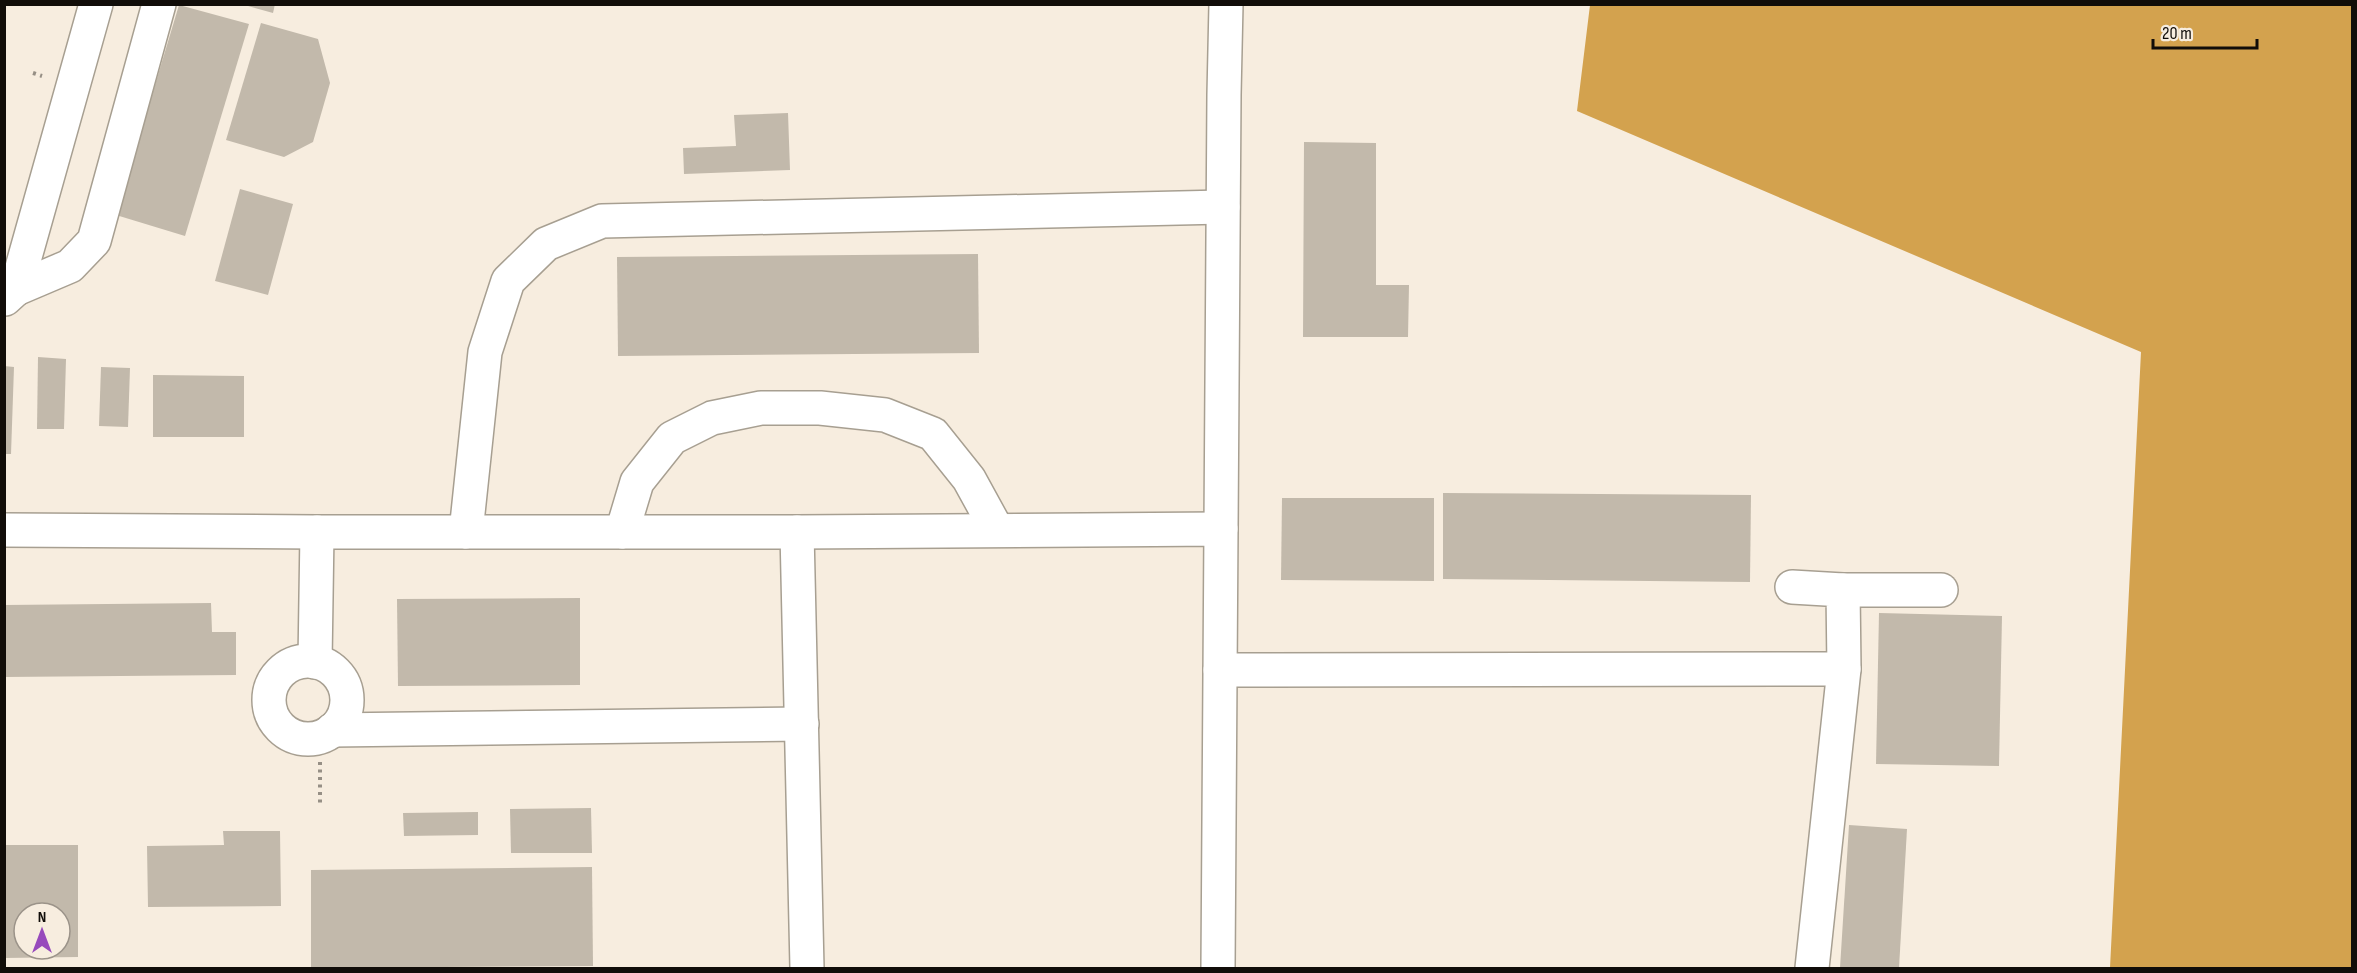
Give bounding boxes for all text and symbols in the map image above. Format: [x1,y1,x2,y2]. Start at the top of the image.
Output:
scale bar [2153,12,2256,50]
text: 20 m [2162,23,2192,44]
north arrow [12,901,72,961]
text: N [38,908,46,927]

